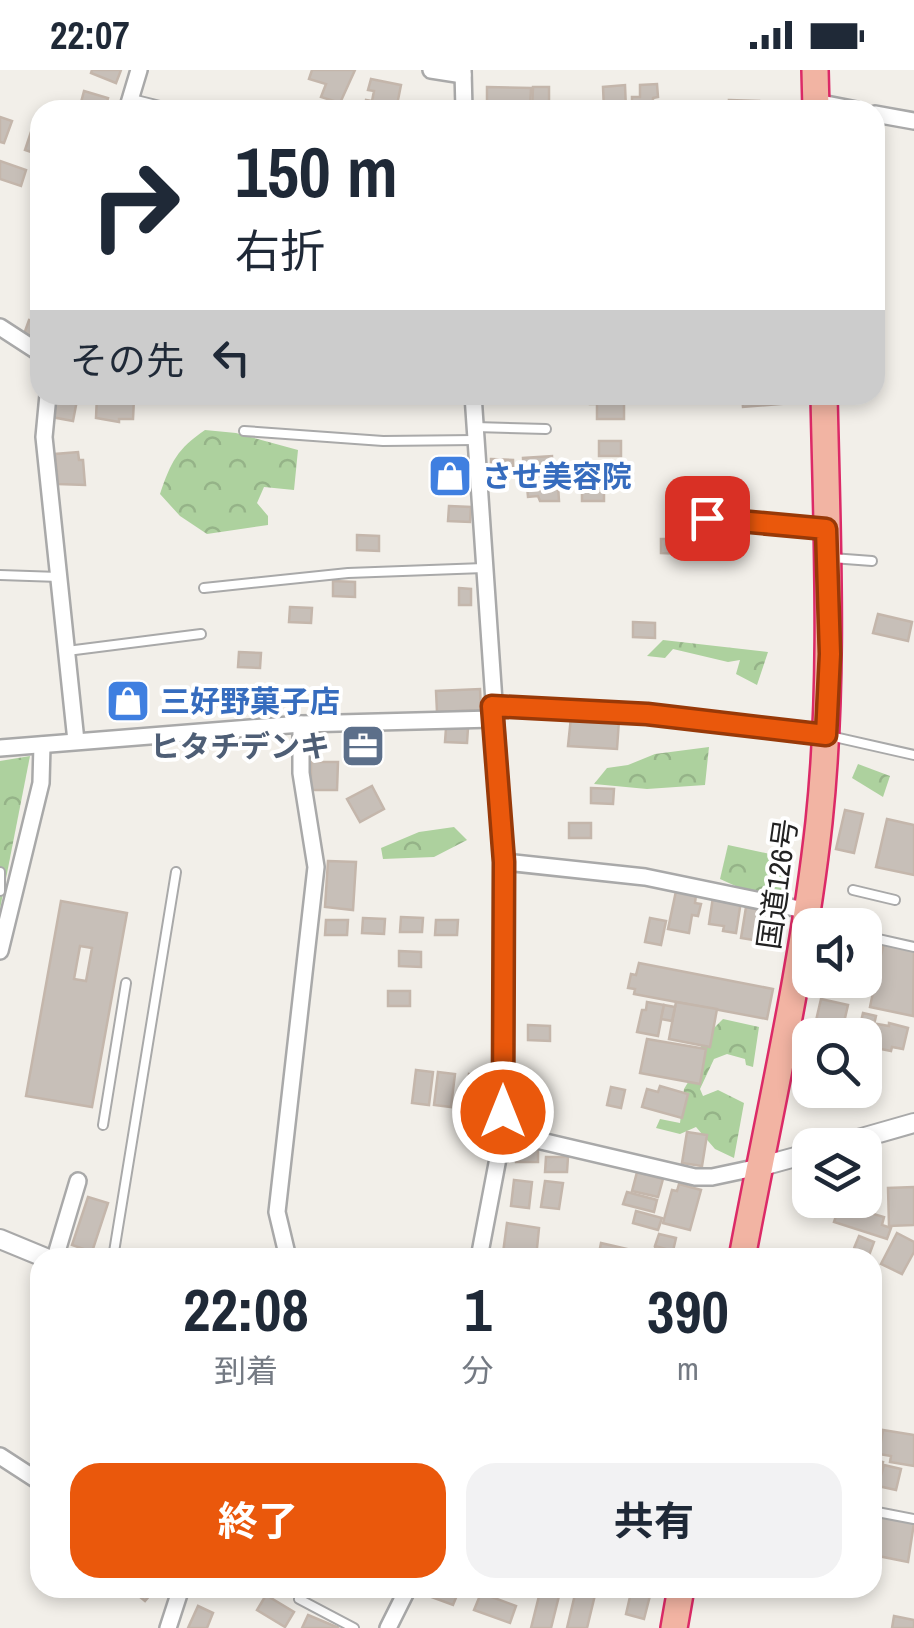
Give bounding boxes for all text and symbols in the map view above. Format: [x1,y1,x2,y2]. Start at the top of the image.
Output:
text: 22:07 [50,10,130,61]
text: 150 m [235,125,398,219]
icon: right [70,140,200,270]
text: 右折 [235,220,325,281]
icon: left [204,330,259,385]
text: その先 [70,335,184,386]
shop icon: させ美容院 [427,453,473,499]
place label: させ美容院 [482,456,632,496]
pin [665,476,750,561]
icon: arrive [680,491,735,546]
shop icon: 三好野菓子店 [105,678,151,724]
place label: 三好野菓子店 [160,681,340,721]
office icon: ヒタチデンキ [340,723,386,769]
place label: ヒタチデンキ [150,726,330,766]
street label: 国道126号 [748,816,806,952]
map controls [792,908,882,1218]
button: sound [792,908,882,998]
button: search [792,1018,882,1108]
position arrow [451,1060,555,1164]
button: layers [792,1128,882,1218]
text: 22:08 [183,1269,309,1350]
text: 1 [464,1269,492,1350]
text: 390 [647,1271,729,1352]
text: m [677,1347,699,1390]
text: 到着 [214,1349,278,1392]
text: 分 [462,1349,494,1392]
button: 終了 [70,1463,446,1578]
button: 共有 [466,1463,842,1578]

